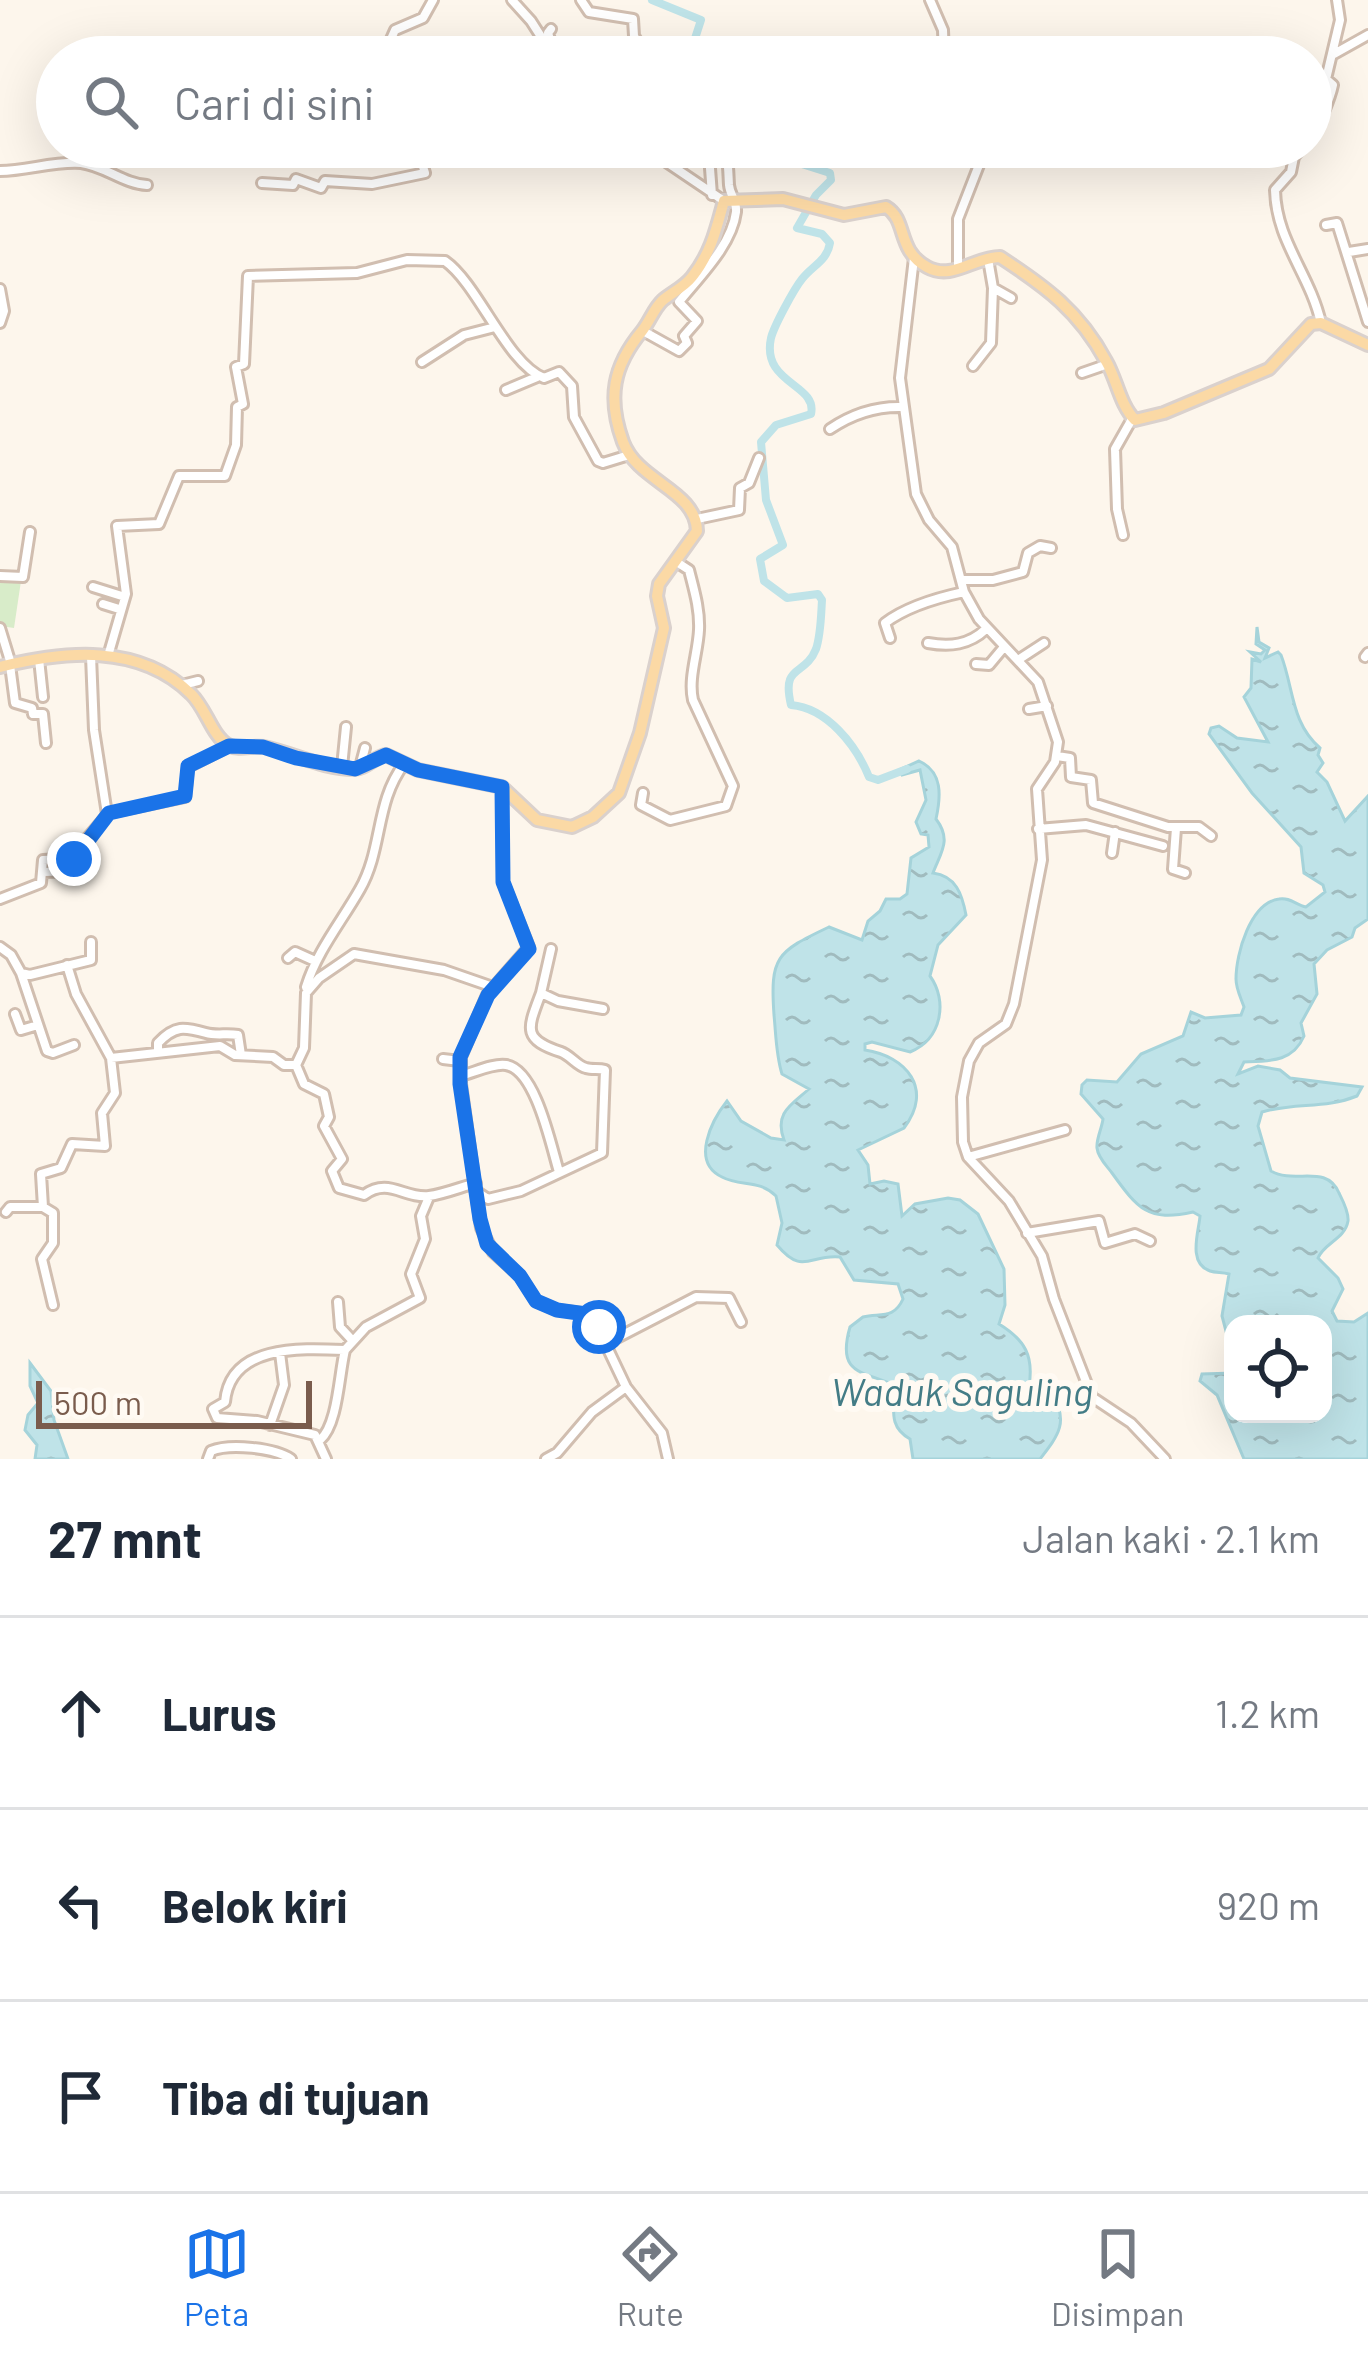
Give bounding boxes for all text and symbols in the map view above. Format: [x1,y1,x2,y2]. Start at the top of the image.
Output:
search box [36,36,1332,168]
icon: search [78,69,144,135]
text: Cari di sini [174,75,375,129]
route end [47,832,101,886]
route start [572,1300,626,1354]
map controls [1224,1315,1332,1423]
button: locate [1224,1315,1332,1423]
water label: Waduk Saguling [831,1367,1093,1414]
scale bar [36,1375,312,1428]
text: 500 m [54,1382,142,1422]
text: 27 mnt [48,1507,202,1568]
text: Jalan kaki · 2.1 km [1022,1514,1320,1561]
icon: ahead [48,1680,114,1746]
text: Lurus [162,1686,277,1740]
text: 1.2 km [1215,1689,1320,1736]
icon: left [48,1872,114,1938]
text: Belok kiri [162,1878,348,1932]
text: 920 m [1217,1881,1320,1928]
icon: arrive [48,2064,114,2130]
text: Tiba di tujuan [162,2070,430,2124]
tab: Peta [184,2221,250,2333]
tab: Rute [617,2221,684,2333]
tab: Disimpan [1051,2221,1184,2333]

